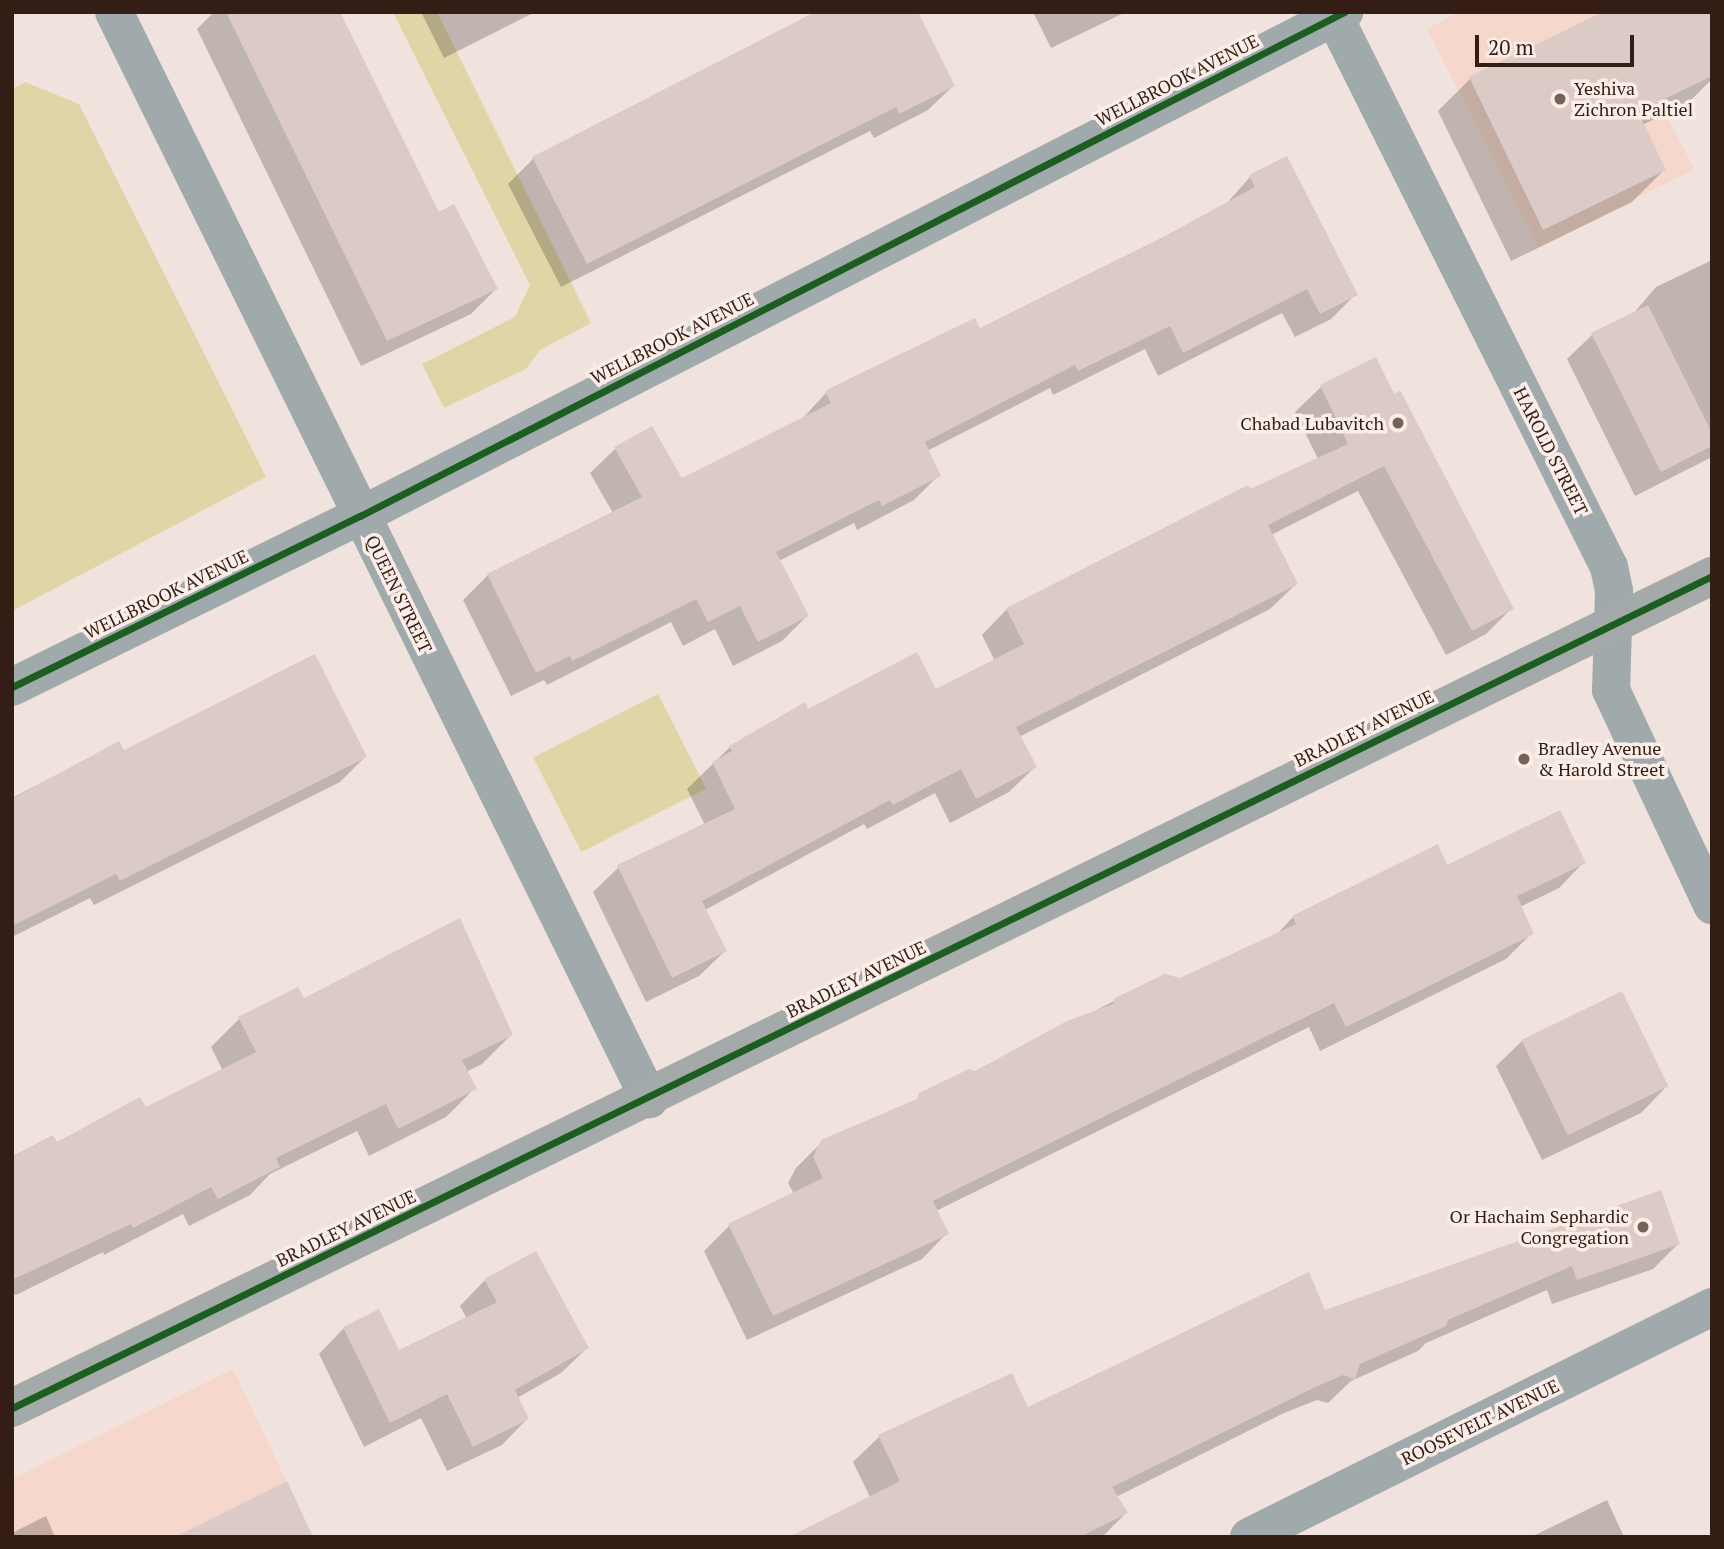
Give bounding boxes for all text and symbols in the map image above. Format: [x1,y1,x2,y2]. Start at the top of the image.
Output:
scale bar [1479,21,1638,65]
street label: WELLBROOK AVENUE [1092,29,1262,131]
text: 20 m [1488,33,1534,61]
place label: Yeshiva Zichron Paltiel [1574,78,1693,120]
marker: Yeshiva Zichron Paltiel [1552,91,1568,107]
street label: WELLBROOK AVENUE [587,287,757,389]
street label: HAROLD STREET [1509,383,1593,519]
place label: Chabad Lubavitch [1240,412,1384,434]
marker: Chabad Lubavitch [1390,415,1406,431]
street label: QUEEN STREET [361,532,437,656]
street label: WELLBROOK AVENUE [80,545,252,643]
street label: BRADLEY AVENUE [1291,685,1437,771]
place label: Bradley Avenue & Harold Street [1538,738,1665,780]
marker: Bradley Avenue & Harold Street [1516,751,1532,767]
street label: BRADLEY AVENUE [783,936,929,1022]
street label: BRADLEY AVENUE [273,1185,419,1271]
place label: Or Hachaim Sephardic Congregation [1450,1206,1629,1248]
marker: Or Hachaim Sephardic Congregation [1635,1219,1651,1235]
street label: ROOSEVELT AVENUE [1397,1374,1563,1470]

